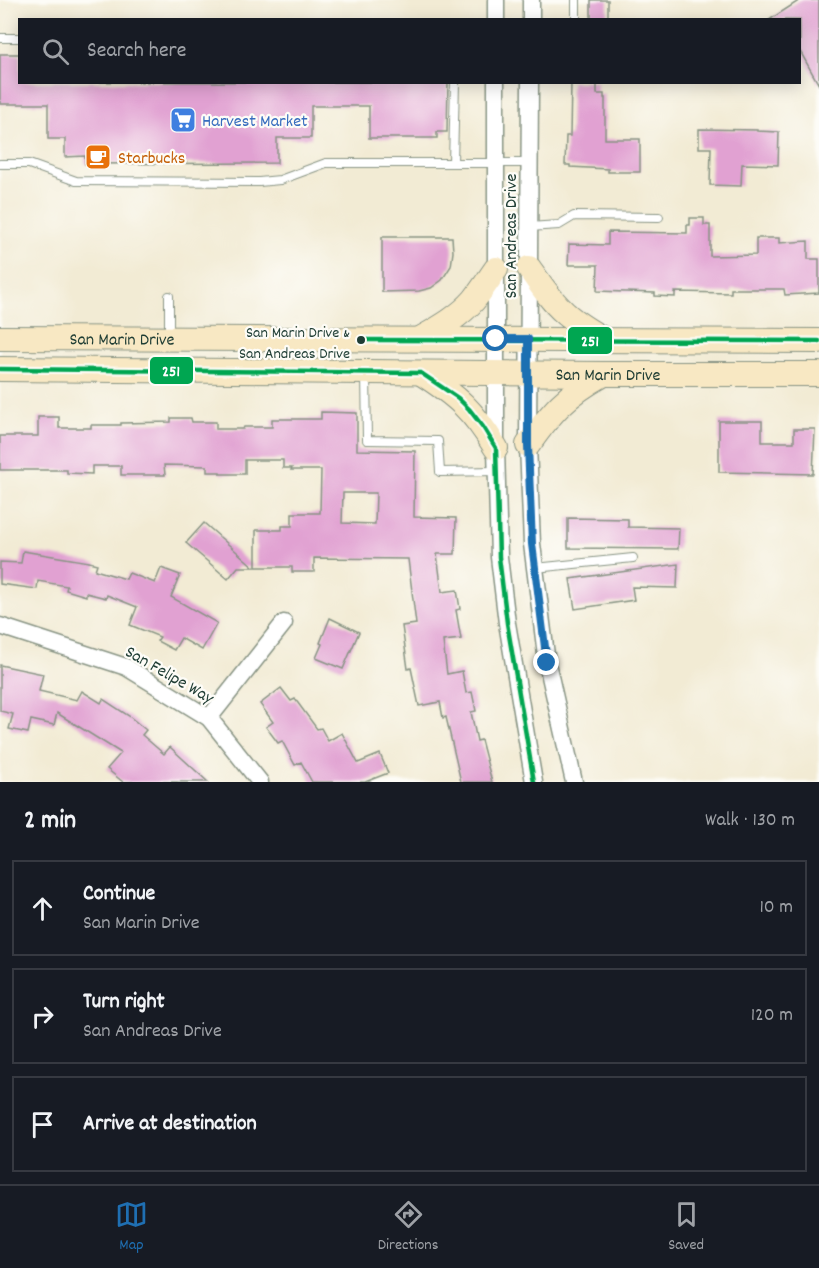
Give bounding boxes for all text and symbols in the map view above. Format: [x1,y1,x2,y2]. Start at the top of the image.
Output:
search box [18,18,801,84]
icon: search [39,35,72,68]
text: Search here [87,36,186,67]
supermarket icon: Harvest Market [168,105,198,135]
place label: Harvest Market [202,110,308,135]
cafe icon: Starbucks [83,142,113,172]
place label: Starbucks [118,147,185,172]
street label: San Andreas Drive [500,174,525,298]
place label: San Marin Drive & San Andreas Drive [239,322,350,366]
route start [482,325,508,351]
line badge: 251 [567,326,613,355]
street label: San Marin Drive [69,328,175,354]
text: 251 [581,331,599,354]
marker: San Marin Drive & San Andreas Drive [355,334,367,346]
line badge: 251 [149,356,194,385]
text: 251 [162,361,180,384]
street label: San Marin Drive [555,364,661,389]
street label: San Felipe Way [120,641,218,712]
route end [533,649,559,675]
text: 2 min [24,803,76,840]
text: Walk · 130 m [705,807,795,835]
text: Continue [83,879,155,910]
icon: ahead [26,892,59,925]
text: 10 m [759,894,793,922]
text: San Marin Drive [83,910,200,938]
text: Turn right [83,987,165,1018]
icon: right [26,1000,59,1033]
text: 120 m [751,1002,793,1030]
text: San Andreas Drive [83,1018,222,1046]
icon: arrive [26,1108,59,1141]
text: Arrive at destination [83,1109,257,1140]
tab: Map [115,1198,148,1257]
tab: Directions [378,1198,438,1257]
tab: Saved [668,1198,704,1257]

